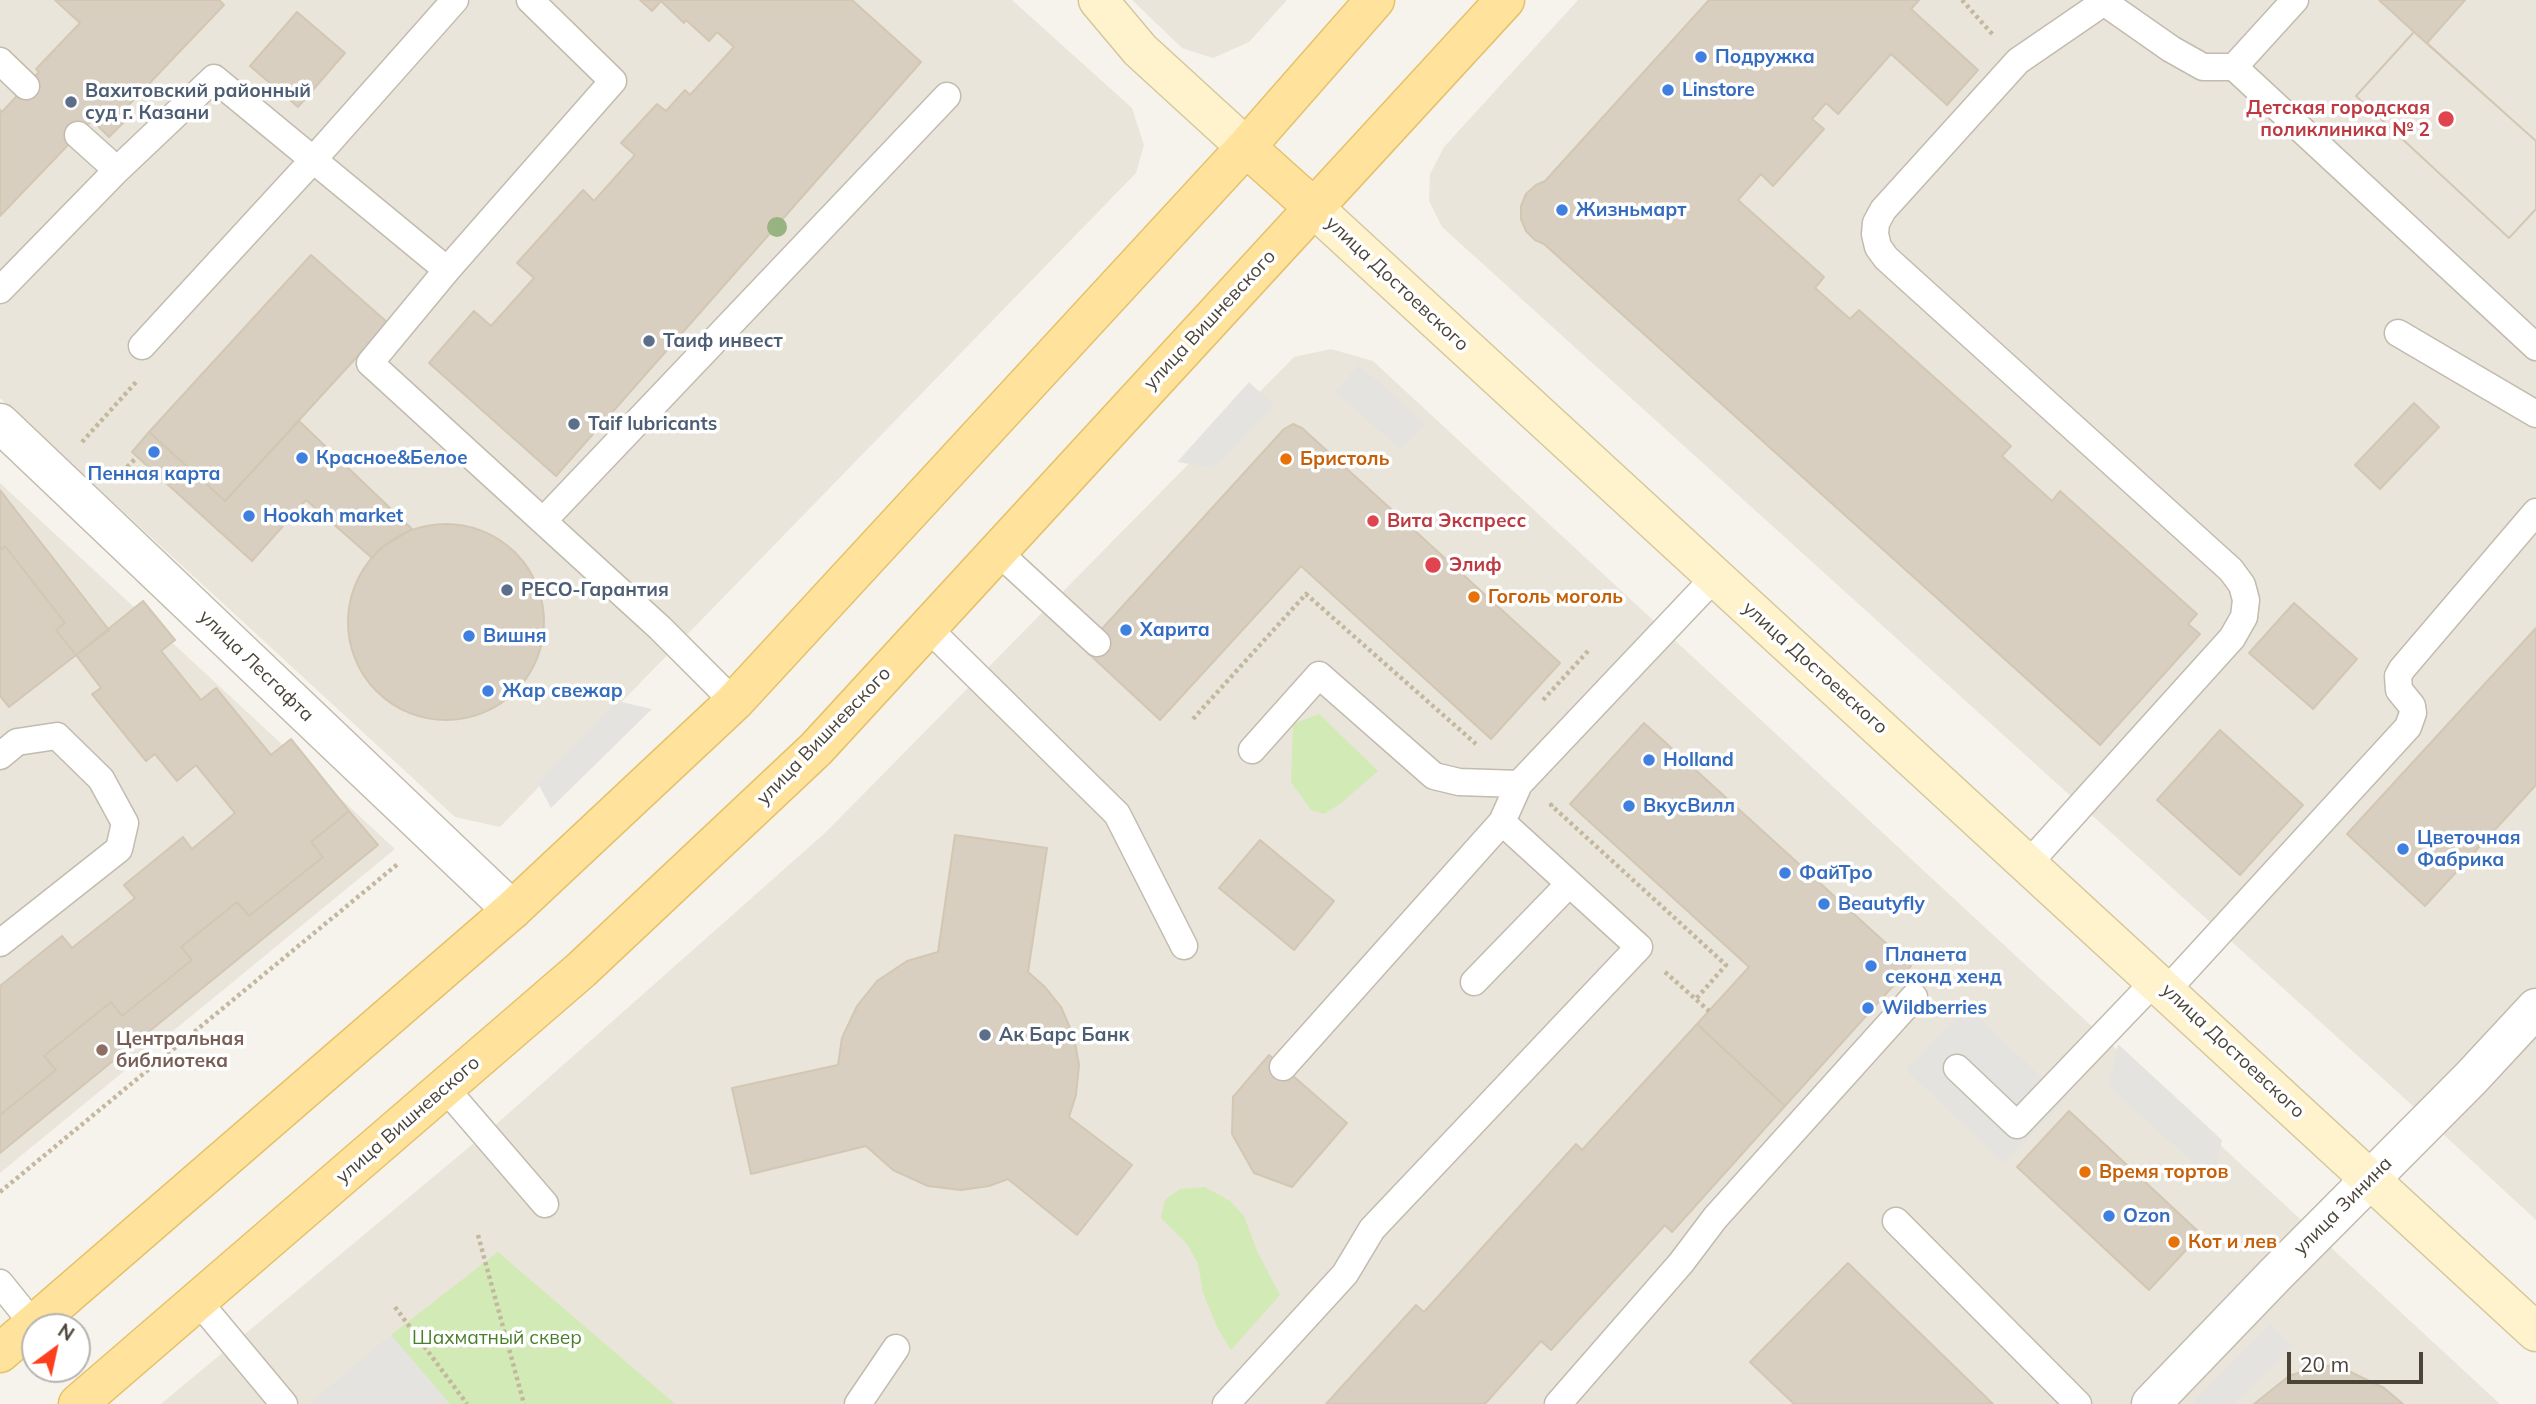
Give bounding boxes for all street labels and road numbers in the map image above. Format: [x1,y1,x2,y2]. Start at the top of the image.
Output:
street label: улица Достоевского [1321,212,1473,356]
street label: улица Вишневского [1139,245,1281,395]
street label: улица Достоевского [1738,597,1892,739]
street label: улица Лесгафта [194,605,318,727]
street label: улица Вишневского [752,662,896,810]
street label: улица Достоевского [2157,979,2309,1123]
street label: улица Вишневского [331,1051,485,1189]
street label: улица Зинина [2289,1152,2397,1260]

